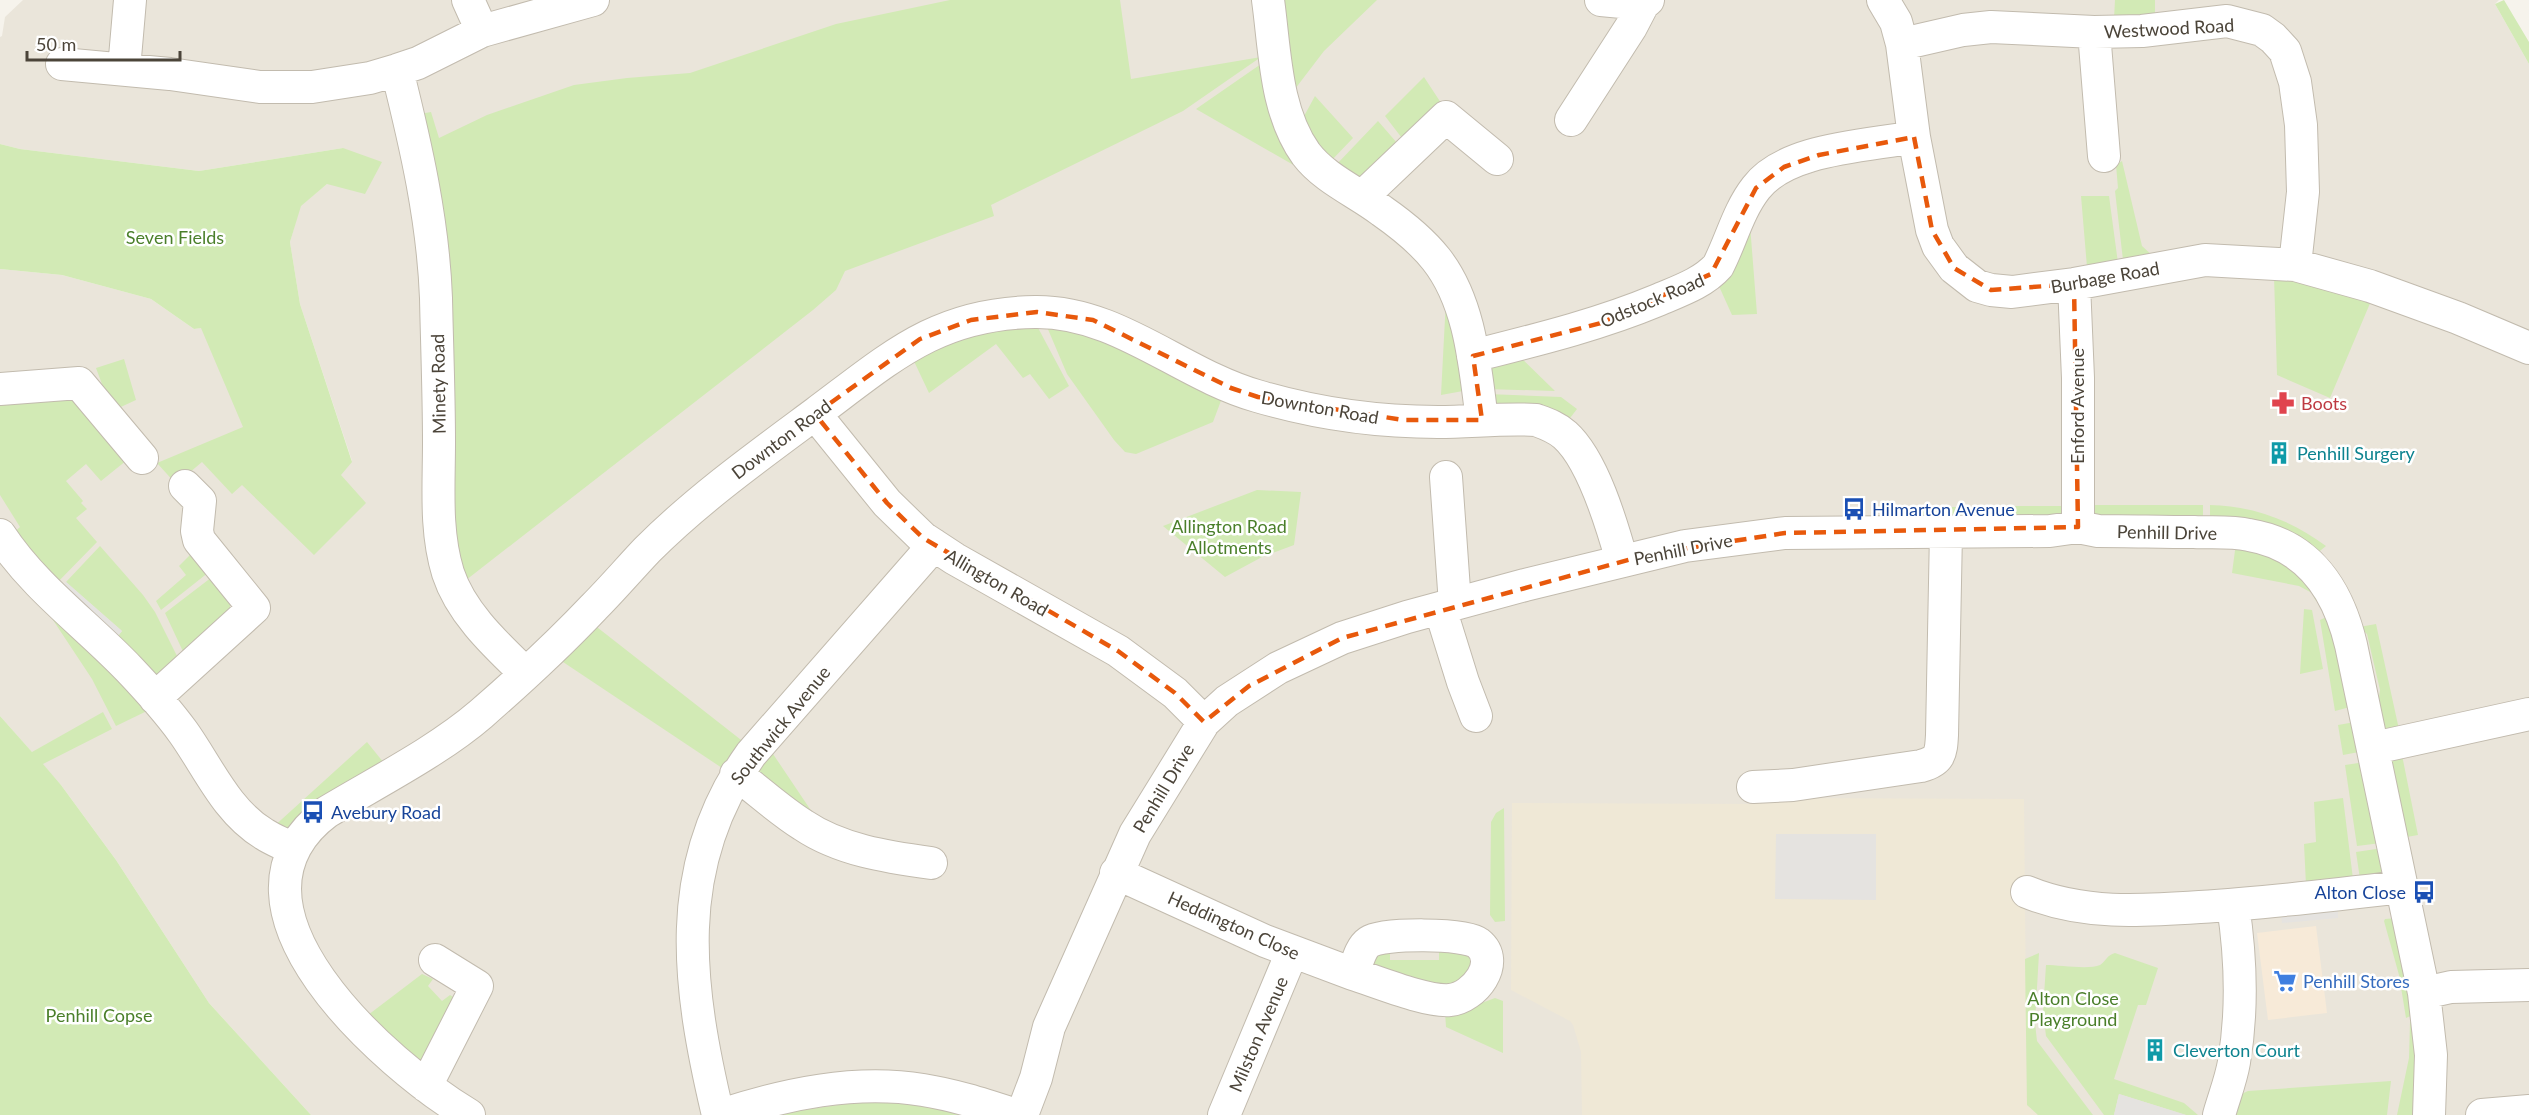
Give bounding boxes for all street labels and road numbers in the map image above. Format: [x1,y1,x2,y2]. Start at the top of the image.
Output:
street label: Westwood Road [2103,14,2235,42]
street label: Burbage Road [2049,257,2161,297]
street label: Odstock Road [1597,268,1707,332]
street label: Minety Road [426,334,450,434]
street label: Enford Avenue [2066,348,2088,464]
street label: Downton Road [1260,386,1380,428]
street label: Downton Road [727,394,835,484]
street label: Penhill Drive [2117,520,2217,544]
street label: Penhill Drive [1632,529,1734,569]
street label: Allington Road [941,544,1053,620]
street label: Southwick Avenue [725,661,835,789]
street label: Penhill Drive [1128,739,1198,837]
street label: Heddington Close [1165,886,1303,964]
street label: Milston Avenue [1224,973,1292,1095]

